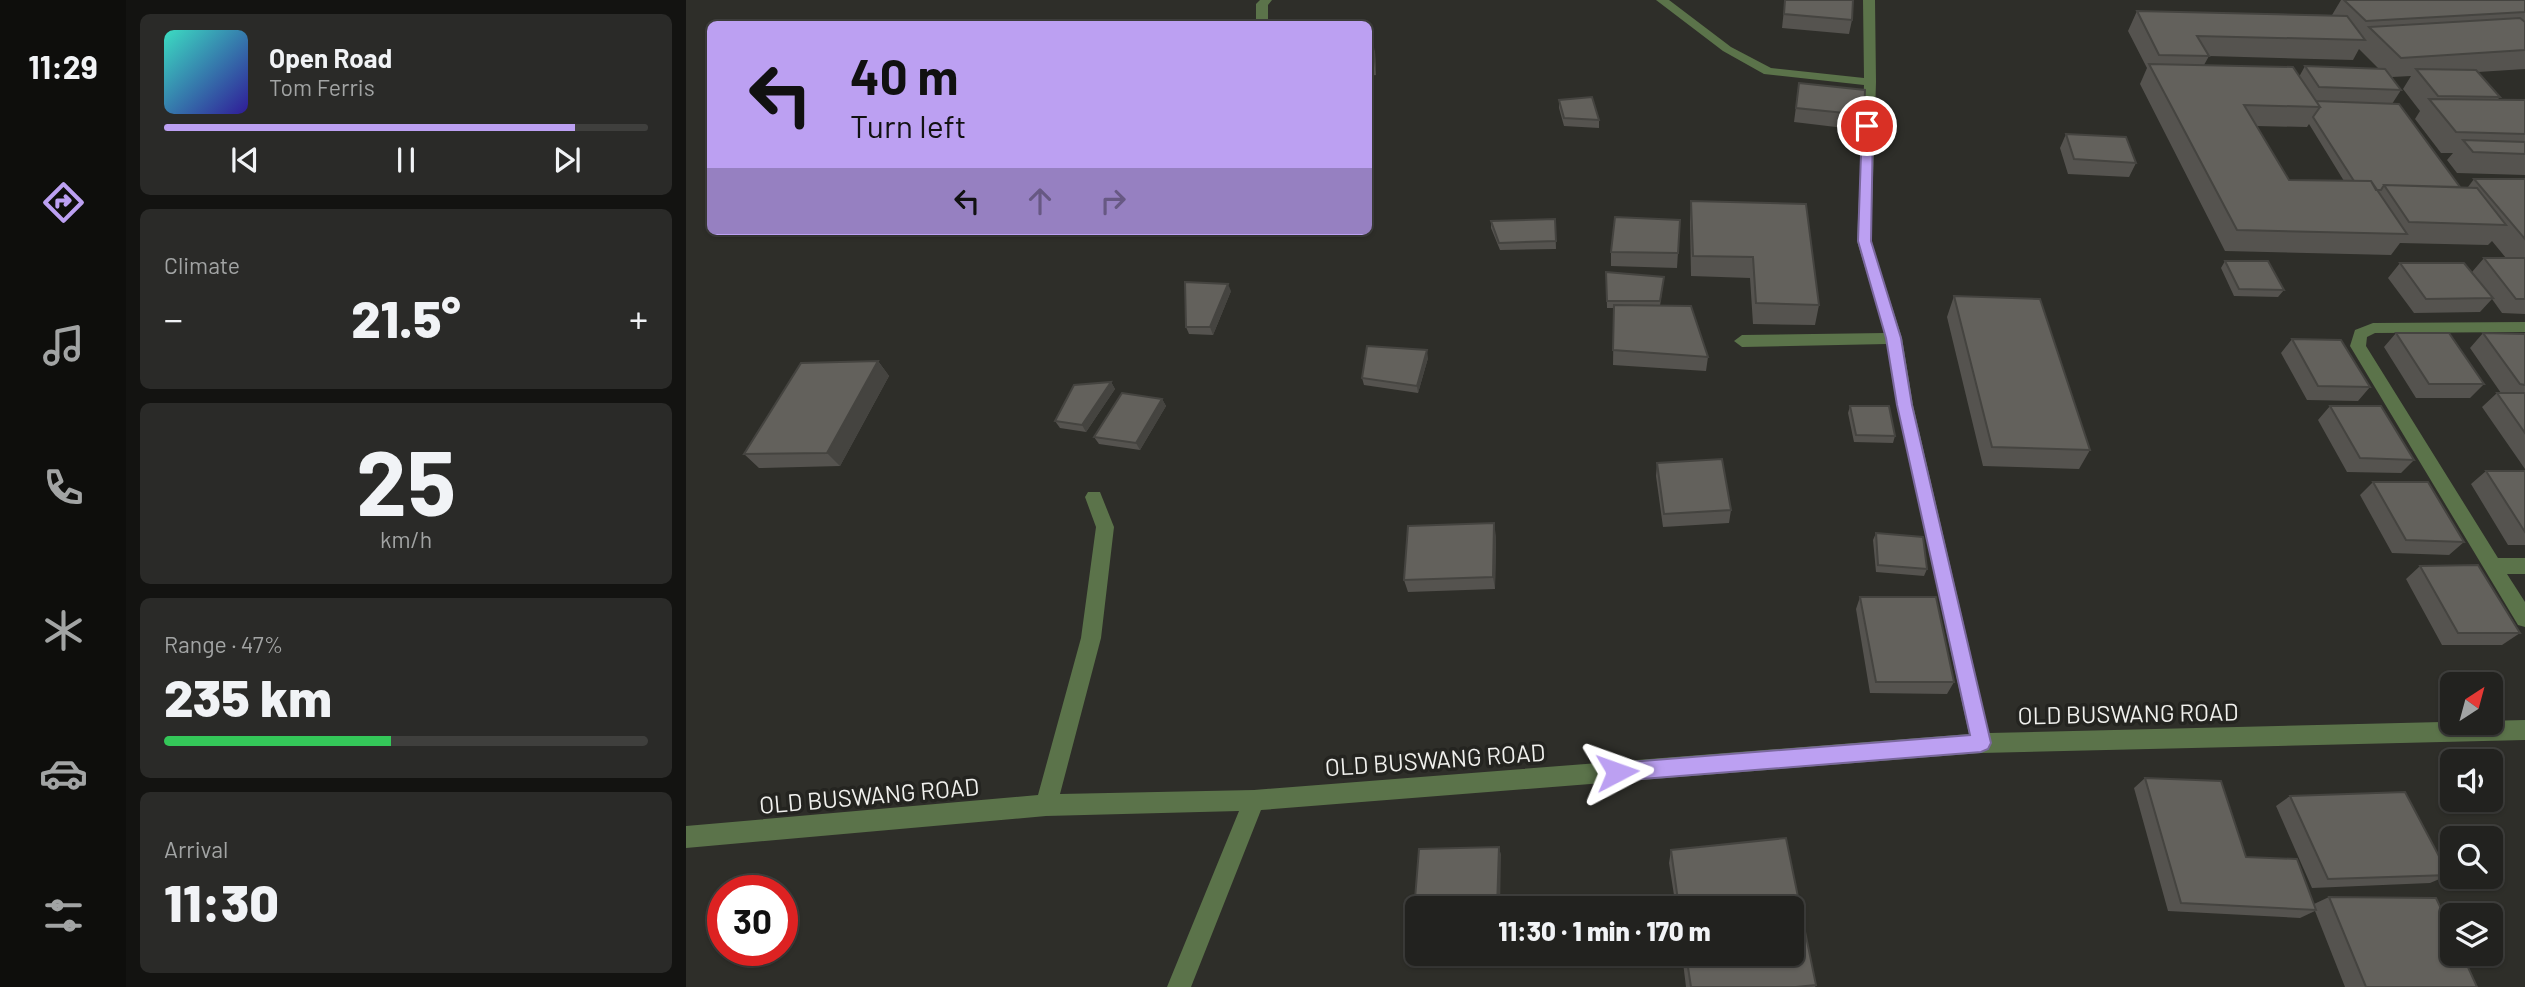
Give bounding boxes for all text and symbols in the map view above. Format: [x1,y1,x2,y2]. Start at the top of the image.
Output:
text: Open Road [269,42,392,73]
text: 40 m [850,46,958,105]
text: 11:29 [28,47,98,85]
icon: left [735,49,826,140]
text: Tom Ferris [269,73,375,101]
pin [1837,96,1897,156]
text: Turn left [850,106,967,144]
icon: arrive [1848,107,1886,145]
icon: previous [226,141,264,179]
icon: pause [387,141,425,179]
icon: next [548,141,586,179]
icon: directions [39,178,88,227]
icon: left [948,182,986,220]
icon: ahead [1021,182,1059,220]
icon: right [1094,182,1132,220]
text: Climate [164,251,240,279]
text: 21.5° [351,286,461,348]
text: − [164,295,183,341]
text: + [629,295,648,341]
icon: music [39,321,88,370]
text: 25 [356,425,456,534]
icon: phone [39,463,88,512]
text: km/h [380,525,432,553]
icon: climate [39,606,88,655]
text: Range · 47% [164,630,283,658]
text: 235 km [164,665,332,727]
north arrow [2440,672,2502,735]
map controls [2440,672,2503,966]
street label: OLD BUSWANG ROAD [2017,697,2239,729]
position arrow [1580,735,1654,809]
street label: OLD BUSWANG ROAD [1324,737,1546,781]
icon: car [39,749,88,798]
button: sound [2440,749,2503,812]
street label: OLD BUSWANG ROAD [758,771,980,819]
button: search [2440,826,2503,889]
text: Arrival [164,835,228,863]
text: 11:30 [164,870,279,932]
speed limit sign: 30 [707,875,798,966]
icon: filters [39,891,88,940]
button: layers [2440,903,2503,966]
text: 11:30 · 1 min · 170 m [1498,915,1711,946]

